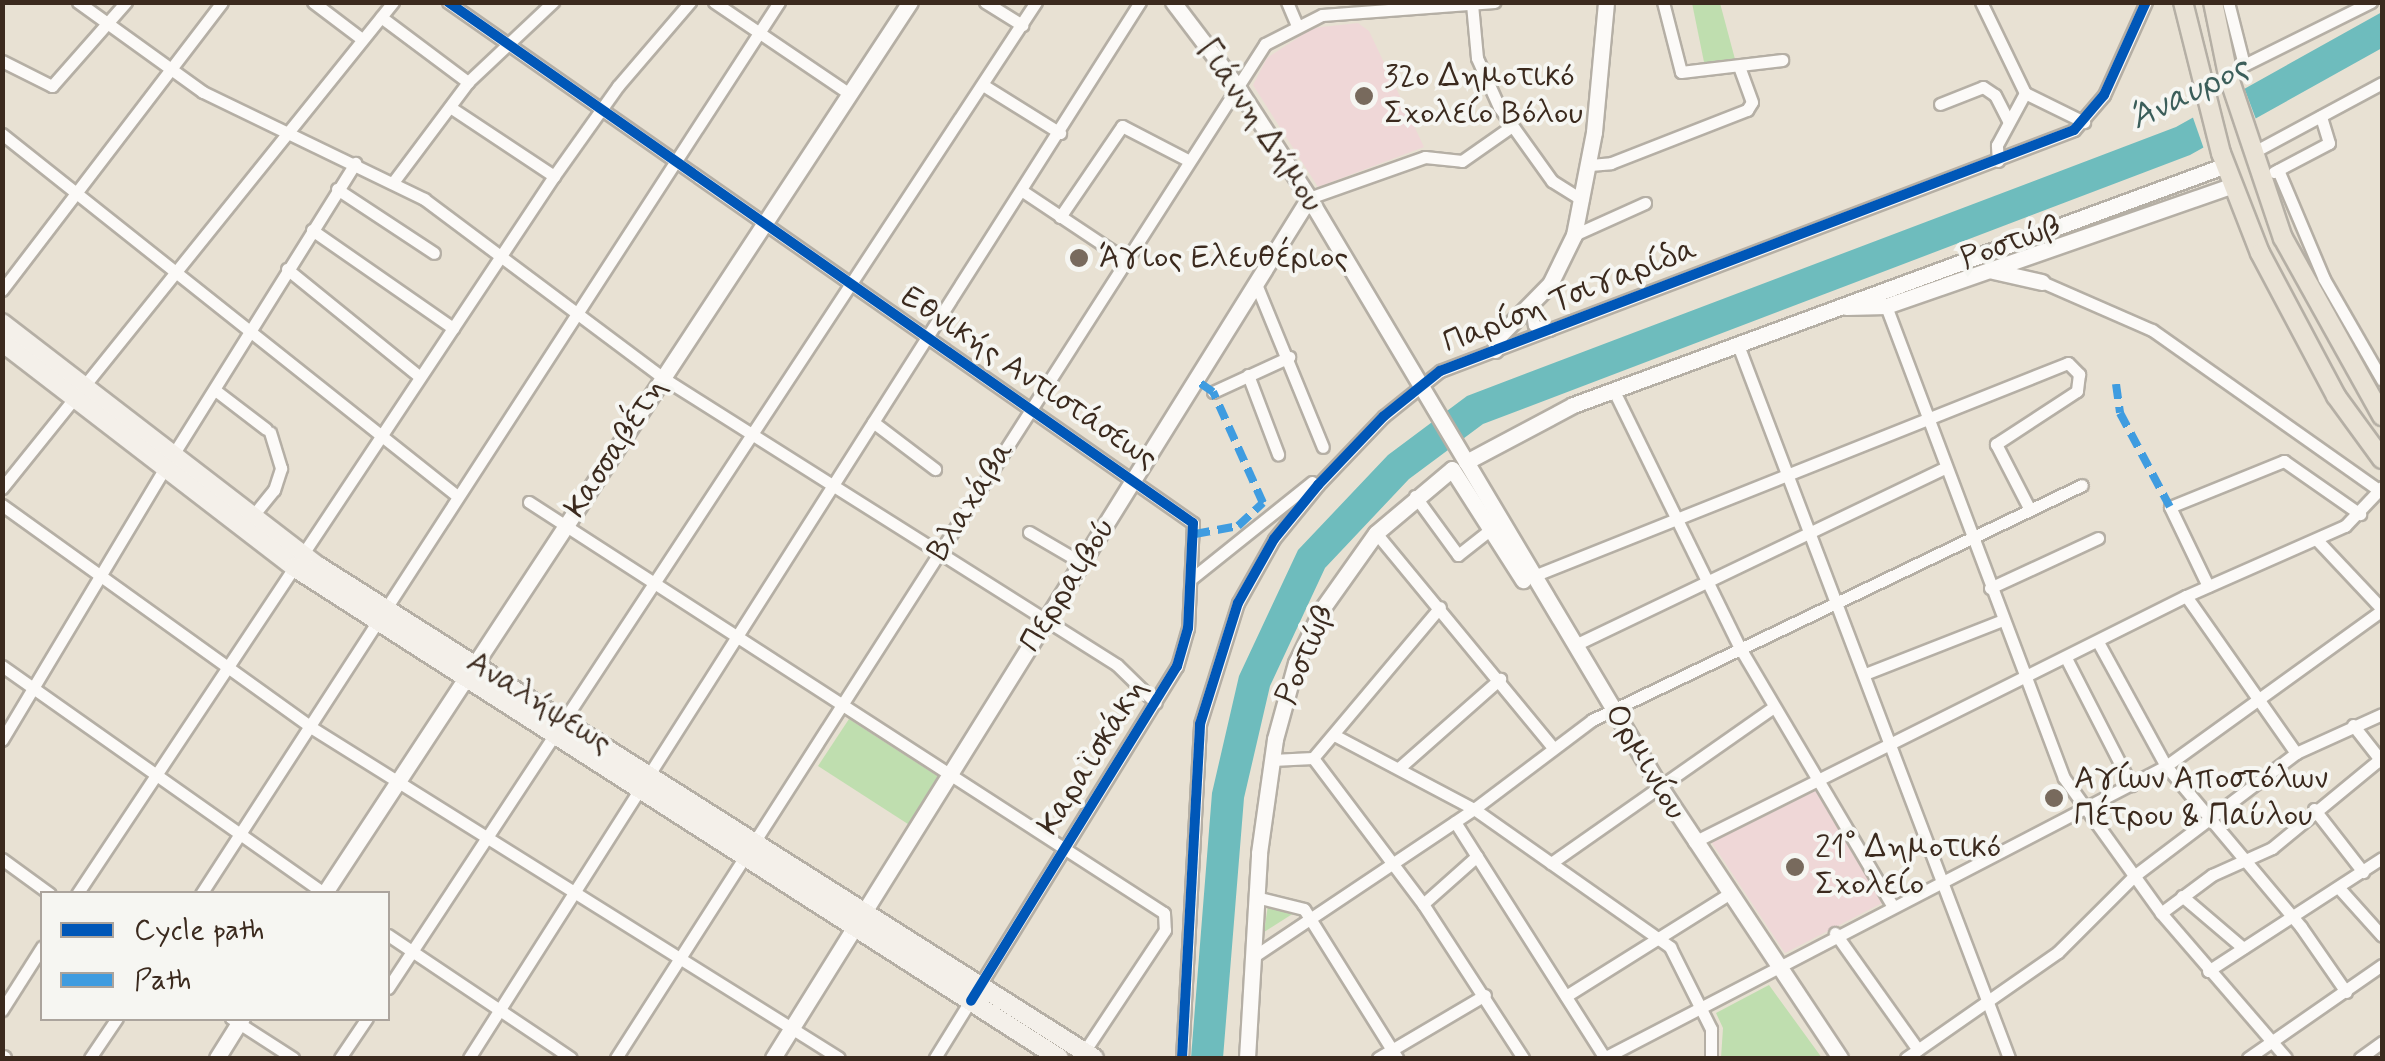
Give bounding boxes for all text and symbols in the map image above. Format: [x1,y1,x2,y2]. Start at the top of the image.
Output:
street label: Γιάννη Δήμου [1187,32,1331,220]
water label: Άναυρος [2123,46,2255,140]
place label: 32ο Δημοτικό Σχολείο Βόλου [1384,59,1583,134]
marker: 32ο Δημοτικό Σχολείο Βόλου [1353,85,1375,107]
street label: Ροστώβ [1956,207,2066,279]
street label: Παρίση Τσιγαρίδα [1438,230,1702,362]
place label: Άγιος Ελευθέριος [1099,239,1348,277]
marker: Άγιος Ελευθέριος [1068,247,1090,269]
street label: Εθνικής Αντιστάσεως [893,278,1165,478]
street label: Κασσαβέτη [557,371,675,525]
street label: Βλαχάβα [919,434,1023,568]
street label: Περραιβού [1012,511,1124,659]
street label: Ροστώβ [1268,600,1344,710]
street label: Αναλήψεως [459,643,619,763]
street label: Καραϊσκάκη [1030,672,1156,842]
street label: Ορμινίου [1596,697,1694,827]
place label: Αγίων Αποστόλων Πέτρου & Παύλου [2074,761,2328,836]
marker: Αγίων Αποστόλων Πέτρου & Παύλου [2043,787,2065,809]
place label: 21° Δημοτικό Σχολείο [1815,830,2001,905]
marker: 21° Δημοτικό Σχολείο [1784,856,1806,878]
legend [40,891,390,1021]
text: Cycle path [134,911,265,950]
text: Path [134,961,192,1000]

